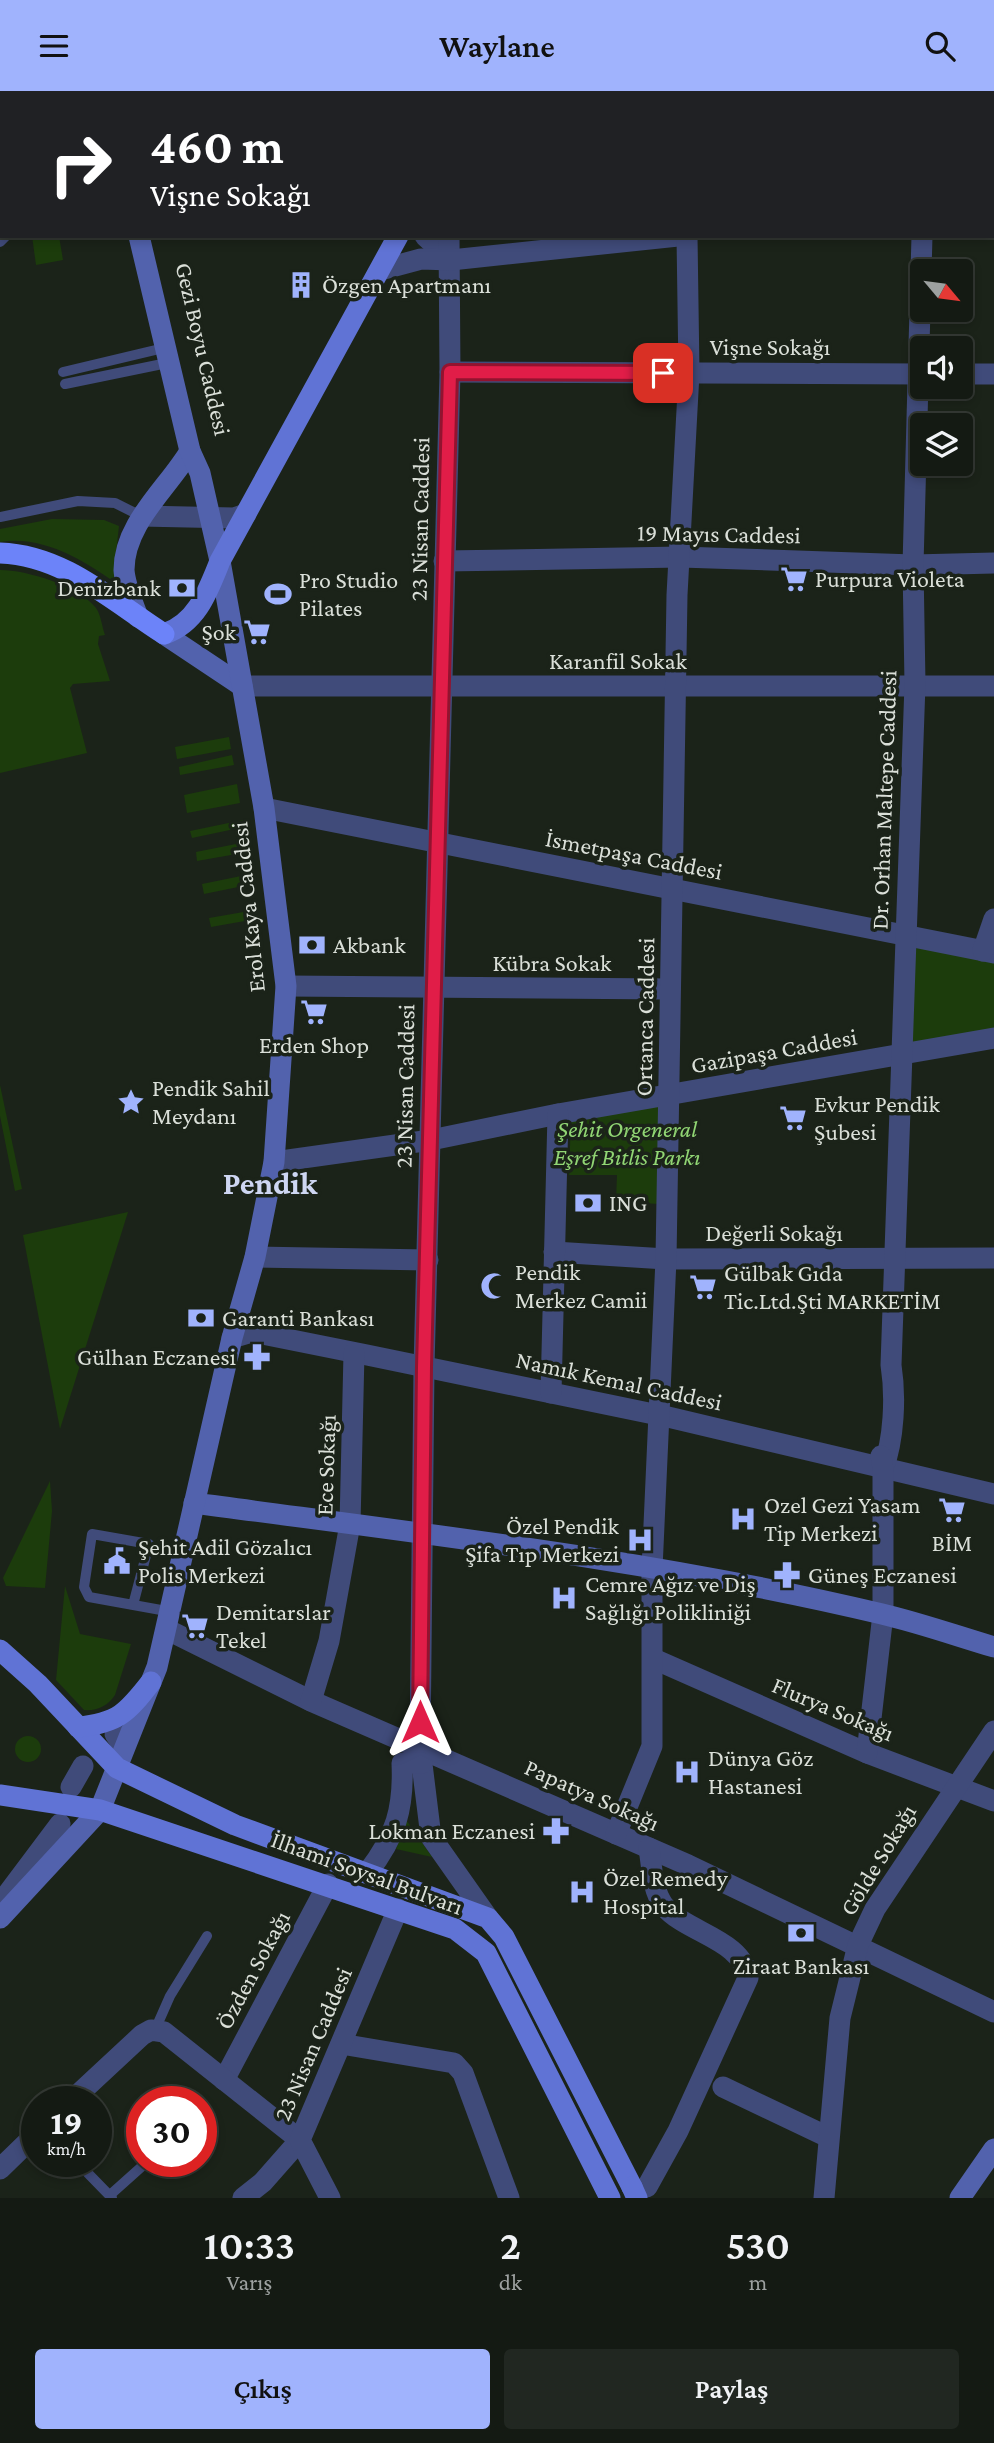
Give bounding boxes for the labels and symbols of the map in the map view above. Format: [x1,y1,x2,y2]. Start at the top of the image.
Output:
north arrow [910,259,973,322]
street label: Gezi Boyu Caddesi [170,260,237,438]
building icon: Özgen Apartmanı [286,270,316,300]
place label: Özgen Apartmanı [322,271,491,298]
street label: Vişne Sokağı [710,333,830,360]
pin [633,343,693,403]
street label: 23 Nisan Caddesi [405,437,434,601]
street label: 19 Mayıs Caddesi [637,519,801,548]
supermarket icon: Purpura Violeta [779,564,809,594]
place label: Purpura Violeta [815,565,965,592]
place label: Pro Studio Pilates [299,566,398,621]
bank icon: Denizbank [167,573,197,603]
place label: Denizbank [57,574,162,601]
sports icon: Pro Studio Pilates [263,579,293,609]
supermarket icon: Şok [242,617,272,647]
place label: Şok [201,618,237,645]
street label: Karanfil Sokak [549,647,688,674]
street label: Dr. Orhan Maltepe Caddesi [865,670,902,930]
street label: Erol Kaya Caddesi [225,820,270,994]
street label: İsmetpaşa Caddesi [543,824,725,885]
bank icon: Akbank [297,930,327,960]
place label: Akbank [333,931,406,958]
street label: Ortanca Caddesi [630,937,659,1097]
street label: Kübra Sokak [492,949,612,976]
supermarket icon: Erden Shop [299,997,329,1027]
street label: 23 Nisan Caddesi [390,1004,419,1168]
street label: Gazipaşa Caddesi [689,1023,859,1078]
place label: Erden Shop [259,1031,369,1058]
place label: Pendik Sahil Meydanı [152,1074,270,1129]
place icon: Pendik Sahil Meydanı [116,1087,146,1117]
place label: Evkur Pendik Şubesi [814,1090,941,1145]
supermarket icon: Evkur Pendik Şubesi [778,1103,808,1133]
park label: Şehit Orgeneral Eşref Bitlis Parkı [553,1115,701,1170]
district label: Pendik [223,1165,318,1201]
bank icon: ING [573,1188,603,1218]
place label: ING [609,1189,647,1216]
street label: Değerli Sokağı [705,1219,843,1246]
place label: Pendik Merkez Camii [515,1258,647,1313]
place label: Gülbak Gıda Tic.Ltd.Şti MARKETİM [724,1259,941,1314]
mosque icon: Pendik Merkez Camii [479,1271,509,1301]
supermarket icon: Gülbak Gıda Tic.Ltd.Şti MARKETİM [688,1272,718,1302]
bank icon: Garanti Bankası [186,1303,216,1333]
place label: Garanti Bankası [222,1304,374,1331]
pharmacy icon: Gülhan Eczanesi [242,1342,272,1372]
place label: Gülhan Eczanesi [77,1343,236,1370]
street label: Namık Kemal Caddesi [513,1345,725,1416]
street label: Ece Sokağı [310,1414,341,1516]
place label: Ozel Gezi Yasam Tip Merkezi [764,1491,920,1546]
supermarket icon: BİM [937,1495,967,1525]
hospital icon: Ozel Gezi Yasam Tip Merkezi [728,1504,758,1534]
place label: Özel Pendik Şifa Tıp Merkezi [465,1512,620,1567]
hospital icon: Özel Pendik Şifa Tıp Merkezi [625,1525,655,1555]
place label: BİM [932,1529,972,1556]
place label: Şehit Adil Gözalıcı Polis Merkezi [138,1533,312,1588]
public building icon: Şehit Adil Gözalıcı Polis Merkezi [102,1546,132,1576]
pharmacy icon: Güneş Eczanesi [772,1560,802,1590]
place label: Güneş Eczanesi [808,1561,957,1588]
place label: Cemre Ağız ve Diş Sağlığı Polikliniği [585,1570,756,1625]
hospital icon: Cemre Ağız ve Diş Sağlığı Polikliniği [549,1583,579,1613]
place label: Demitarslar Tekel [216,1598,331,1653]
supermarket icon: Demitarslar Tekel [180,1611,210,1641]
street label: Flurya Sokağı [768,1671,898,1746]
position arrow [383,1685,457,1759]
place label: Dünya Göz Hastanesi [708,1744,813,1799]
street label: Papatya Sokağı [521,1753,664,1836]
hospital icon: Dünya Göz Hastanesi [672,1757,702,1787]
street label: Gölde Sokağı [834,1799,921,1920]
pharmacy icon: Lokman Eczanesi [541,1816,571,1846]
place label: Lokman Eczanesi [368,1817,535,1844]
street label: İlhami Soysal Bulvarı [268,1825,467,1920]
place label: Özel Remedy Hospital [603,1864,729,1919]
hospital icon: Özel Remedy Hospital [567,1877,597,1907]
street label: Özden Sokağı [210,1906,295,2034]
bank icon: Ziraat Bankası [786,1918,816,1948]
place label: Ziraat Bankası [733,1952,869,1979]
street label: 23 Nisan Caddesi [268,1963,357,2125]
speed limit sign: 30 [126,2086,217,2177]

